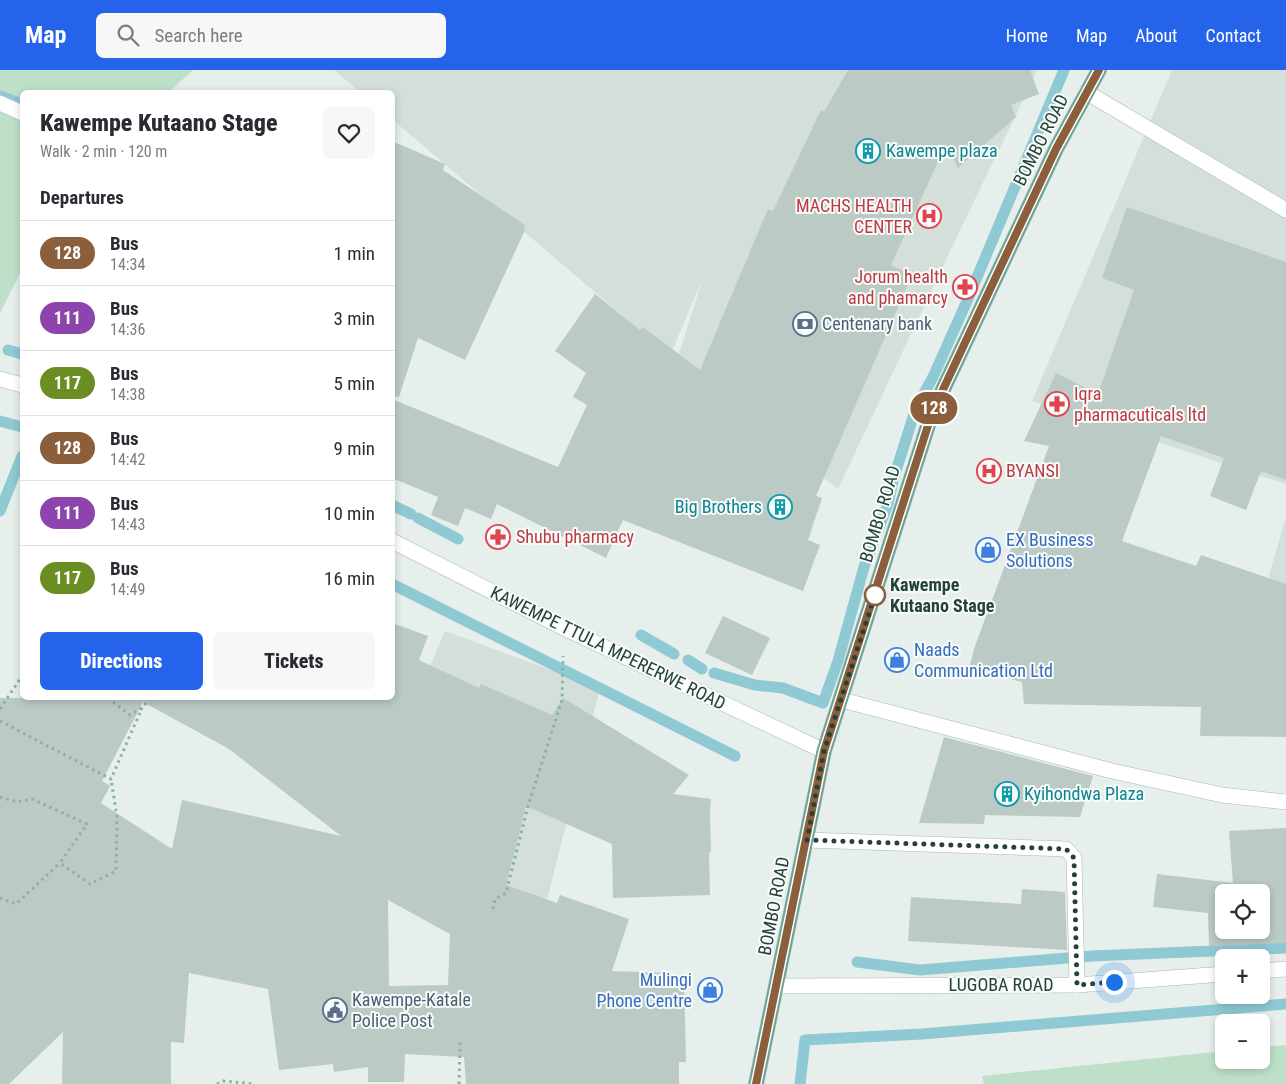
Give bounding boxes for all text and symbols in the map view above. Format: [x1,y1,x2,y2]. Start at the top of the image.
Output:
search box [96,13,446,58]
text: Map [25,21,66,49]
icon: search [114,21,142,49]
text: Search here [154,24,243,47]
text: Home [1006,25,1048,46]
text: Map [1076,25,1107,46]
text: About [1135,25,1177,46]
text: Contact [1205,25,1261,46]
street label: BOMBO ROAD [1009,91,1073,189]
button: heart [323,107,375,159]
text: Kawempe Kutaano Stage [40,109,277,137]
building icon: Kawempe plaza [855,138,881,164]
place label: Kawempe plaza [886,140,998,161]
text: Walk · 2 min · 120 m [40,142,167,161]
text: Departures [40,186,124,209]
place label: MACHS HEALTH CENTER [796,195,912,237]
hospital icon: MACHS HEALTH CENTER [916,203,942,229]
text: Bus [110,232,139,255]
text: 128 [54,242,81,263]
text: 1 min [333,242,375,265]
text: 14:34 [110,255,145,274]
place label: Jorum health and phamarcy [848,266,948,308]
pharmacy icon: Jorum health and phamarcy [952,274,978,300]
text: Bus [110,297,139,320]
text: 111 [54,307,81,328]
text: 3 min [333,307,375,330]
bank icon: Centenary bank [792,311,818,337]
place label: Centenary bank [822,313,932,334]
text: 14:36 [110,320,145,339]
text: Bus [110,362,139,385]
text: 117 [54,372,81,393]
text: 5 min [333,372,375,395]
place label: Iqra pharmacuticals ltd [1074,383,1206,425]
text: 14:38 [110,385,145,404]
pharmacy icon: Iqra pharmacuticals ltd [1044,391,1070,417]
line badge: 128 [905,392,963,424]
text: 128 [920,397,948,418]
text: Bus [110,427,139,450]
text: 128 [54,437,81,458]
text: 9 min [333,437,375,460]
text: 14:42 [110,450,145,469]
hospital icon: BYANSI [976,458,1002,484]
place label: BYANSI [1006,460,1059,481]
street label: BOMBO ROAD [855,463,904,565]
text: Bus [110,492,139,515]
building icon: Big Brothers [767,494,793,520]
place label: Big Brothers [675,496,762,517]
text: 111 [54,502,81,523]
text: 10 min [324,502,375,525]
text: 14:43 [110,515,145,534]
pharmacy icon: Shubu pharmacy [485,524,511,550]
place label: Shubu pharmacy [516,526,635,547]
place label: EX Business Solutions [1006,529,1093,571]
shop icon: EX Business Solutions [975,537,1001,563]
text: Bus [110,557,139,580]
text: 117 [54,567,81,588]
text: 16 min [324,567,375,590]
place label: Kawempe Kutaano Stage [890,574,995,616]
text: 14:49 [110,580,145,599]
street label: KAWEMPE TTULA MPERERWE ROAD [487,581,729,714]
marker: Kawempe Kutaano Stage [864,584,886,606]
button: Directions [40,632,203,690]
button: Tickets [213,632,375,690]
place label: Naads Communication Ltd [914,639,1053,681]
shop icon: Naads Communication Ltd [884,647,910,673]
building icon: Kyihondwa Plaza [994,781,1020,807]
place label: Kyihondwa Plaza [1024,783,1144,804]
street label: BOMBO ROAD [754,855,793,957]
map controls [1215,884,1270,1069]
button: locate [1215,884,1270,939]
button: + [1215,949,1270,1004]
place label: Mulingi Phone Centre [597,969,692,1011]
your location [1102,970,1127,995]
street label: LUGOBA ROAD [949,974,1053,995]
shop icon: Mulingi Phone Centre [697,977,723,1003]
place label: Kawempe-Katale Police Post [352,989,471,1031]
public building icon: Kawempe-Katale Police Post [322,997,348,1023]
button: − [1215,1014,1270,1069]

